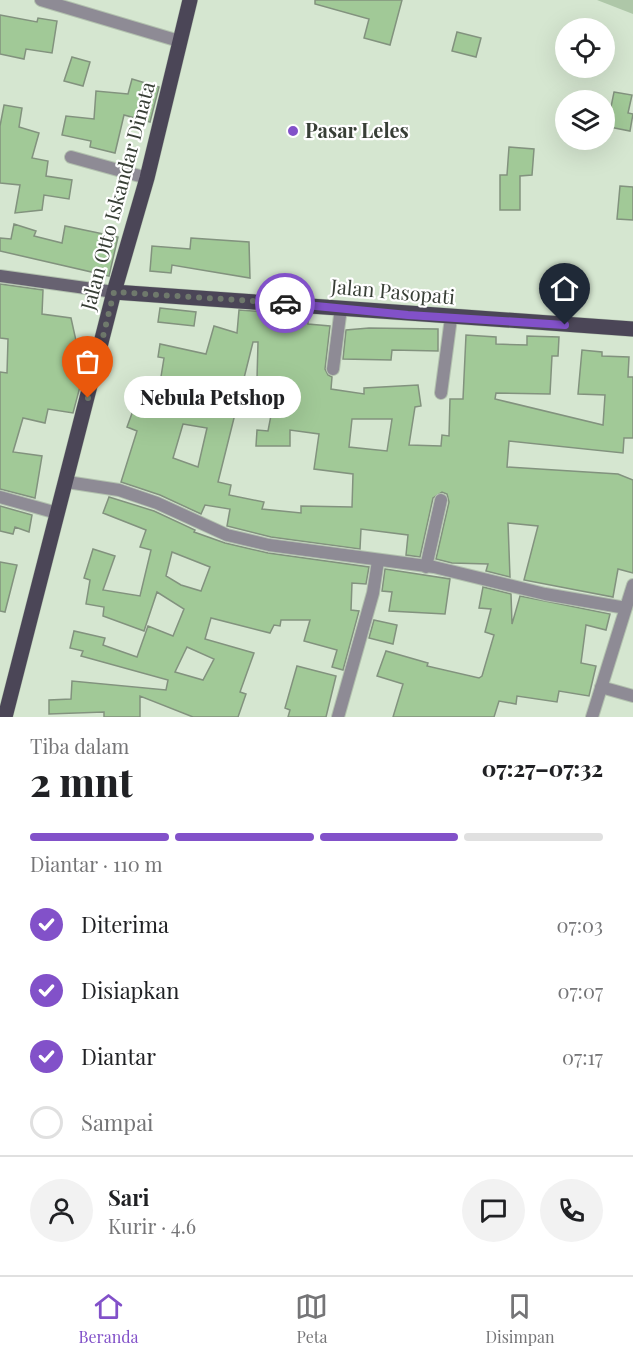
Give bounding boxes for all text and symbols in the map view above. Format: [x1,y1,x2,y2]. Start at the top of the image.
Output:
map controls [555,18,615,150]
button: locate [555,18,615,78]
street label: Jalan Otto Iskandar Dinata [73,78,160,314]
button: layers [555,90,615,150]
place label: Pasar Leles [305,116,409,143]
marker: Pasar Leles [286,124,300,138]
pin [539,263,590,325]
street label: Jalan Pasopati [329,272,456,309]
icon: home [548,272,581,305]
courier [255,273,315,333]
icon: car [269,287,302,320]
pin [62,336,113,398]
icon: bag [71,345,104,378]
callout: Nebula Petshop [124,377,301,419]
text: Nebula Petshop [140,383,285,410]
text: Tiba dalam [30,732,129,759]
text: 07:27–07:32 [482,753,603,783]
text: 2 mnt [30,755,133,807]
text: Diantar · 110 m [30,850,163,877]
icon: check [30,908,63,941]
text: Diterima [81,909,169,939]
text: 07:03 [557,911,603,938]
icon: check [30,974,63,1007]
text: Disiapkan [81,975,179,1005]
text: 07:07 [557,977,603,1004]
icon: check [30,1040,63,1073]
text: Diantar [81,1041,156,1071]
text: 07:17 [562,1043,603,1070]
text: Sampai [81,1107,154,1137]
button: person [30,1179,93,1242]
button: chat [462,1179,525,1242]
button: phone [540,1179,603,1242]
text: Sari [108,1182,149,1212]
text: Kurir · 4.6 [108,1212,196,1239]
tab: Beranda [78,1290,138,1347]
tab: Peta [295,1290,328,1347]
tab: Disimpan [485,1290,555,1347]

